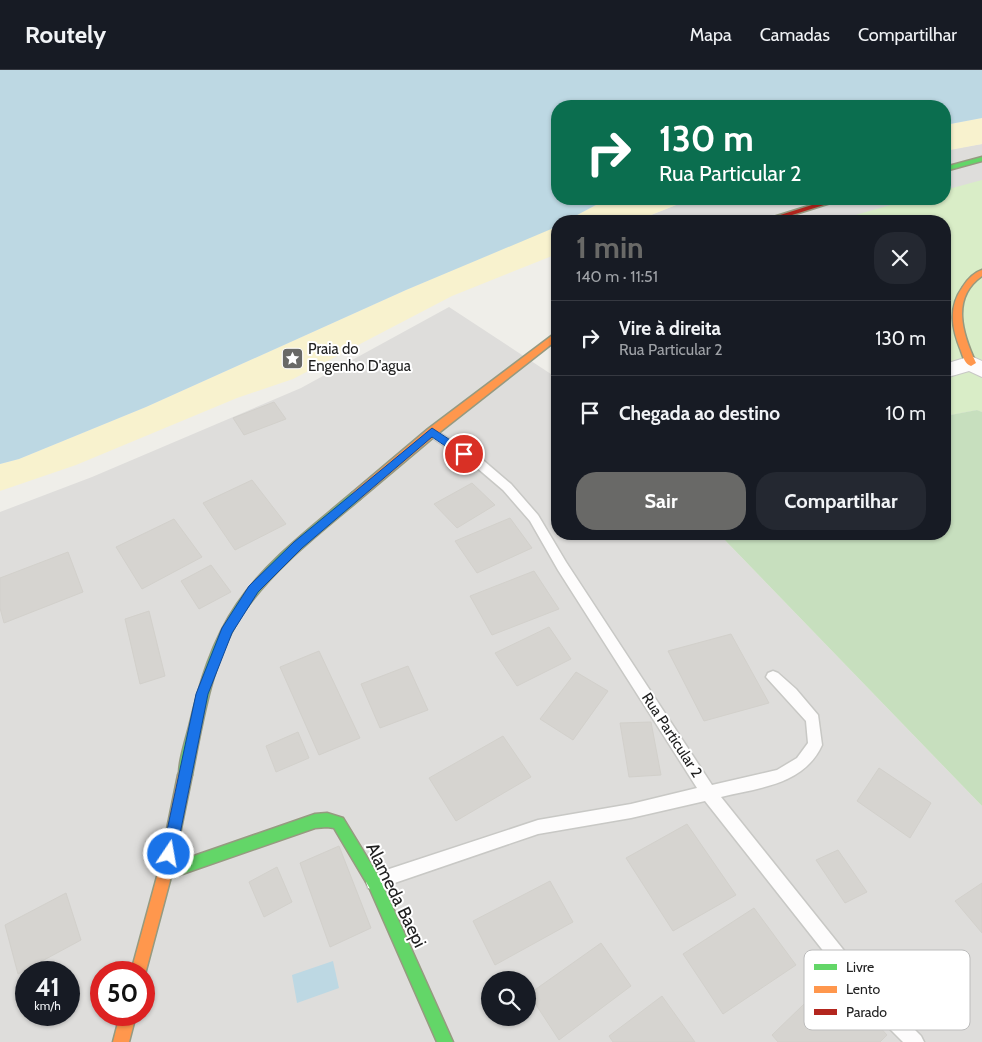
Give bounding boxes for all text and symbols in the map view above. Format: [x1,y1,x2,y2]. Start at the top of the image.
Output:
text: Routely [25,20,106,49]
text: Mapa [690,24,732,46]
text: Camadas [760,24,830,46]
text: Compartilhar [858,24,957,46]
text: 130 m [659,117,754,160]
icon: right [576,120,641,185]
text: Rua Particular 2 [659,160,802,187]
text: 1 min [576,229,644,266]
button: close [874,232,926,284]
text: 140 m · 11:51 [576,267,658,286]
text: Vire à direita [619,317,721,340]
icon: right [576,324,604,352]
text: 130 m [875,327,926,350]
place label: Praia do Engenho D'agua [308,340,412,375]
text: Rua Particular 2 [619,340,723,359]
place icon: Praia do Engenho D'agua [280,346,304,370]
icon: arrive [576,399,604,427]
text: Chegada ao destino [619,402,780,425]
text: 10 m [886,402,926,425]
pin [443,433,485,475]
icon: arrive [450,440,478,468]
button: Sair [576,472,746,530]
button: Compartilhar [756,472,926,530]
street label: Rua Particular 2 [638,689,706,781]
position arrow [142,827,194,879]
street label: Alameda Baepi [361,839,431,951]
legend [804,950,970,1030]
text: Livre [846,958,874,976]
speed limit sign: 50 [90,961,155,1026]
map controls [481,971,536,1026]
button: search [481,971,536,1026]
text: 41 [35,972,60,1002]
text: Lento [846,980,880,998]
text: km/h [34,998,61,1013]
text: Parado [846,1003,887,1021]

